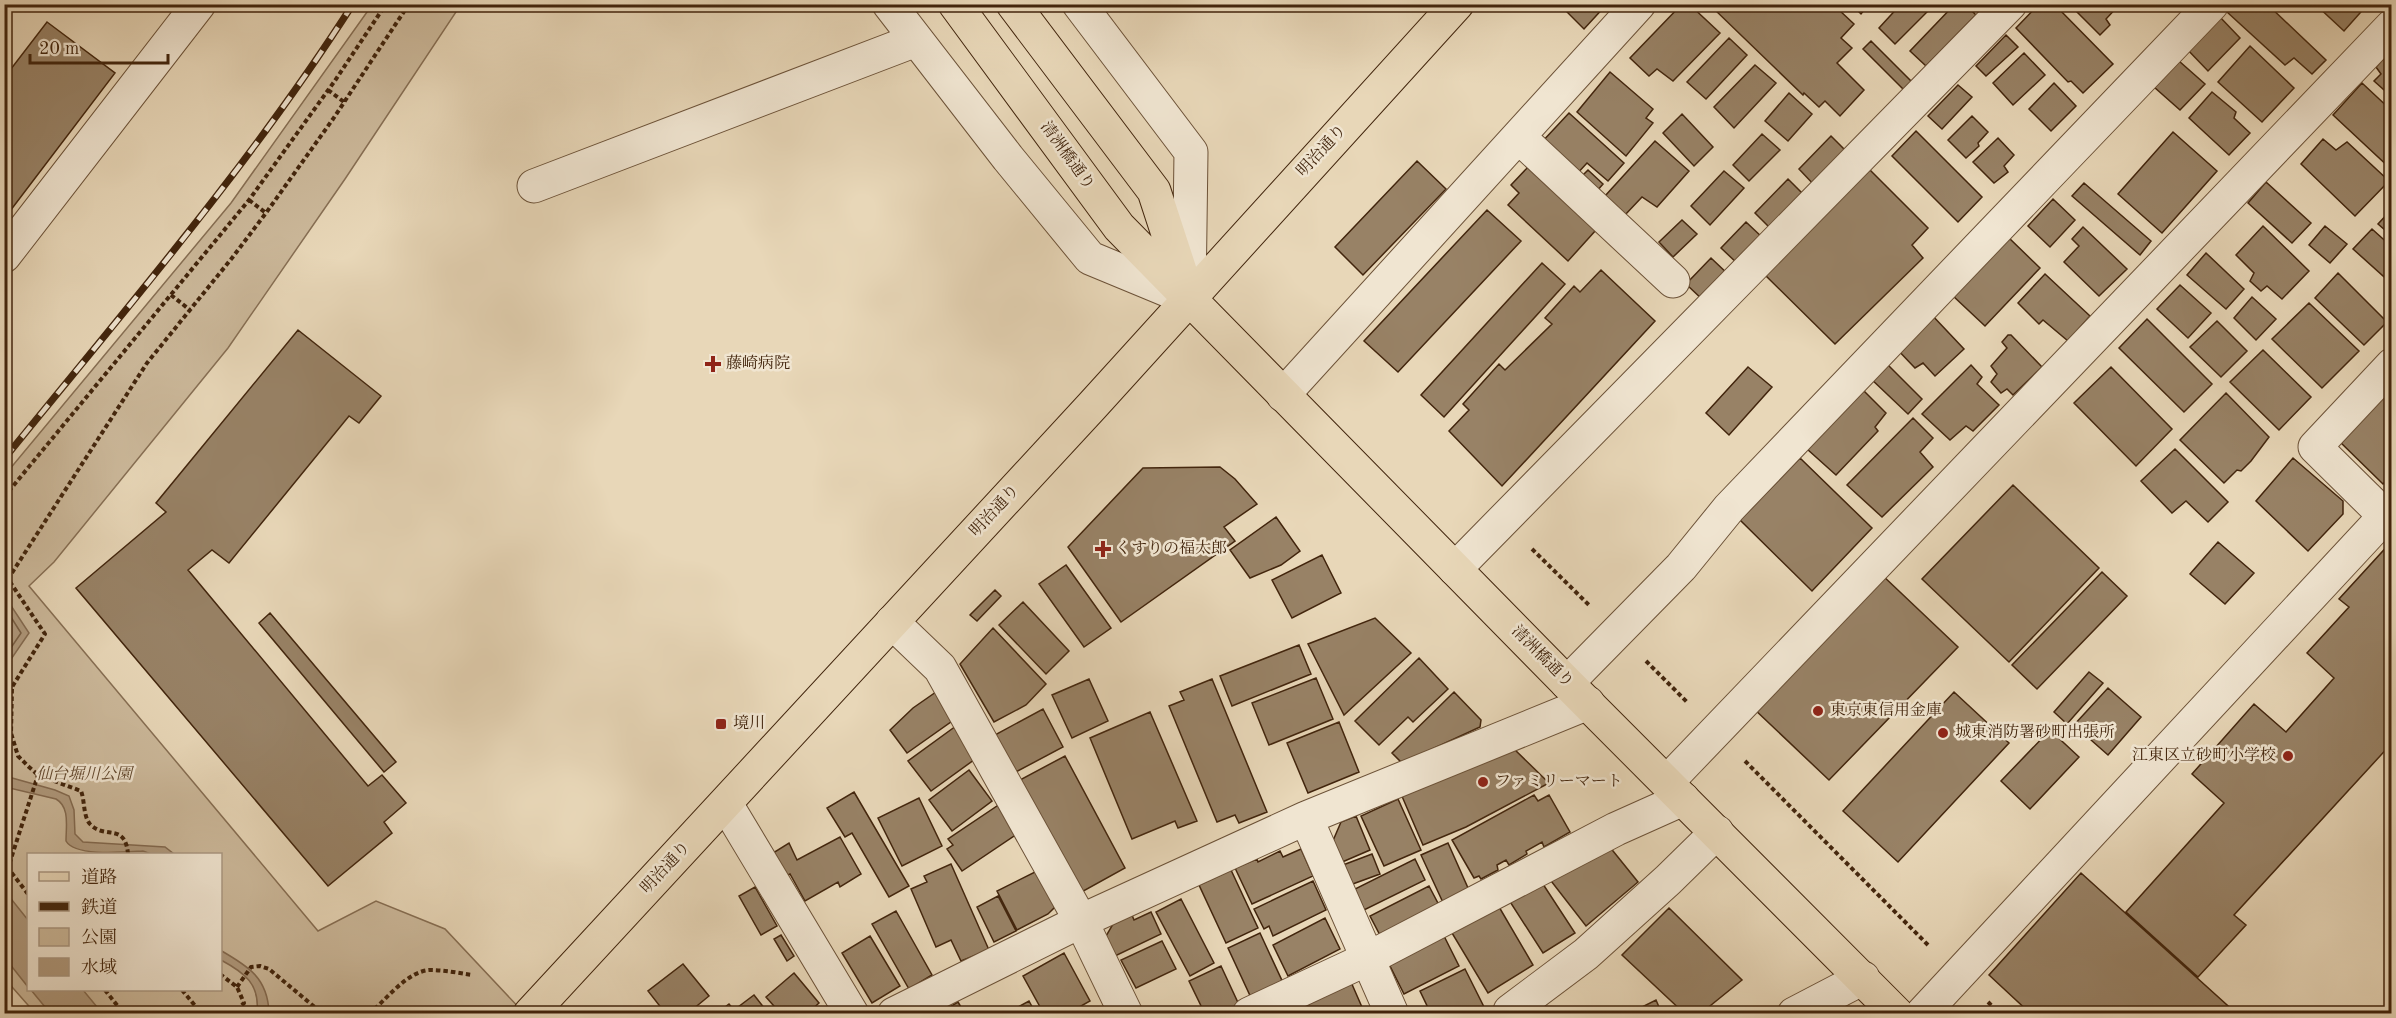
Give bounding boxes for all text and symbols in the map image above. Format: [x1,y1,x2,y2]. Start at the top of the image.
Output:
scale bar [30,27,168,65]
text: 20 m [39,40,79,58]
street label: 清洲橋通り [1037,118,1099,193]
street label: 明治通り [1293,121,1350,180]
place label: 藤崎病院 [726,354,790,372]
marker: 藤崎病院 [704,355,722,373]
street label: 明治通り [966,481,1023,540]
place label: くすりの福太郎 [1115,539,1227,557]
marker: くすりの福太郎 [1096,542,1110,556]
street label: 清洲橋通り [1508,622,1577,691]
place label: 東京東信用金庫 [1830,701,1942,719]
marker: 東京東信用金庫 [1811,704,1825,718]
place label: 境川 [733,714,765,732]
marker: 境川 [714,717,728,731]
place label: 城東消防署砂町出張所 [1955,723,2115,741]
marker: 城東消防署砂町出張所 [1936,726,1950,740]
place label: 江東区立砂町小学校 [2132,746,2276,764]
marker: 江東区立砂町小学校 [2281,749,2295,763]
park label: 仙台堀川公園 [36,765,135,783]
place label: ファミリーマート [1495,773,1623,790]
marker: ファミリーマート [1476,775,1490,789]
street label: 明治通り [637,838,694,897]
legend [27,853,222,991]
text: 道路 [81,867,117,887]
text: 鉄道 [81,897,117,917]
text: 公園 [81,928,117,947]
text: 水域 [81,957,117,977]

